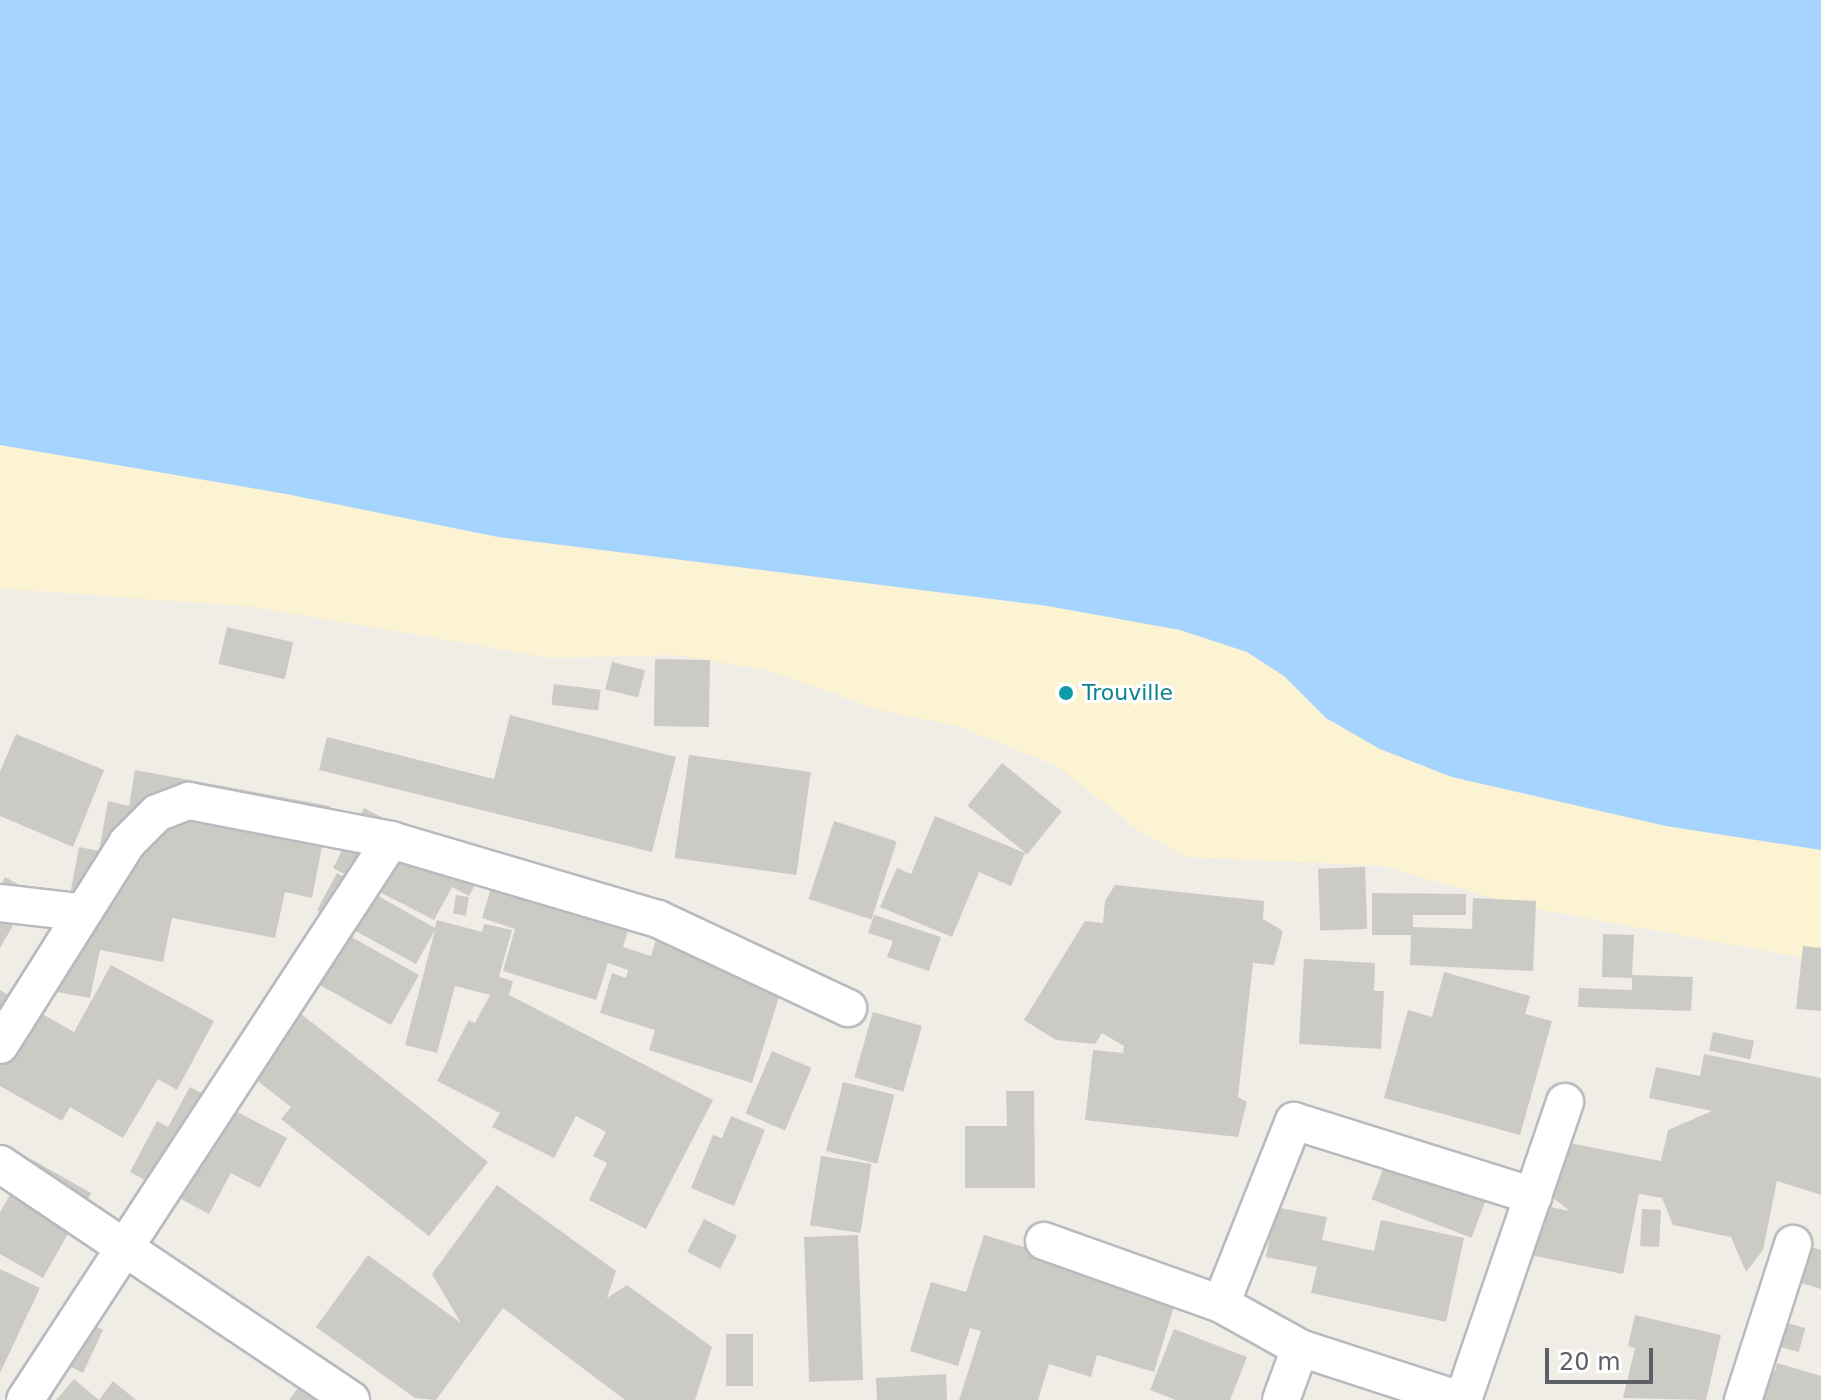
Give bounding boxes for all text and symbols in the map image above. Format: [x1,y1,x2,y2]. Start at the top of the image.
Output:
place label: Trouville [1082,680,1173,706]
marker: Trouville [1057,684,1075,702]
scale bar [1549,1332,1657,1382]
text: 20 m [1559,1348,1621,1376]

